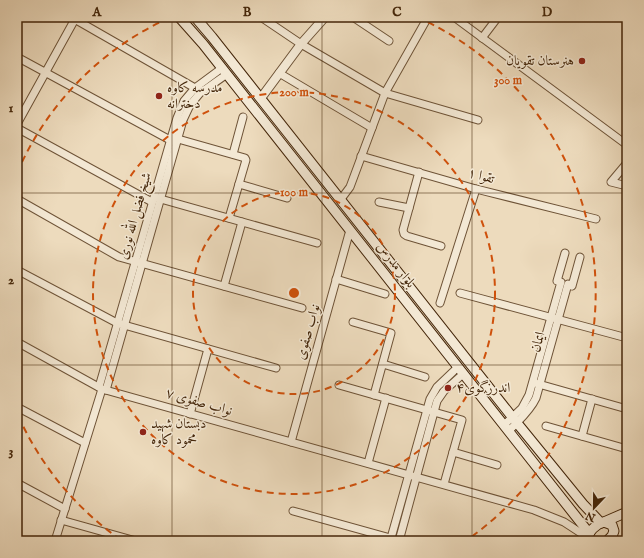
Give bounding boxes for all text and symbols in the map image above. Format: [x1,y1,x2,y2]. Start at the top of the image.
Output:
text: A [92,4,103,21]
text: B [243,4,252,21]
text: C [392,4,402,21]
text: D [542,4,553,21]
place label: هنرستان تقویان [506,52,574,70]
marker: هنرستان تقویان [577,56,587,66]
text: 300 m [494,73,523,88]
place label: مدرسه کاوه دخترانه [167,79,223,113]
text: 200 m [279,85,309,100]
marker: مدرسه کاوه دخترانه [154,91,164,101]
text: 1 [9,100,14,117]
street label: تقوا ۱ [466,164,497,188]
street label: شیخ فضل الله نوری [111,169,159,263]
text: 100 m [280,185,309,200]
street label: بلوار مدرس [372,238,420,292]
text: 2 [8,272,14,289]
centre of rings [287,286,301,300]
street label: نواب صفوی [291,302,325,362]
street label: ایمان [527,330,549,354]
place label: اندرزگوی۴ [456,379,510,397]
marker: اندرزگوی۴ [443,383,453,393]
street label: نواب صفوی ۷ [164,384,235,420]
place label: دبستان شهید محمود کاوه [151,415,206,449]
marker: دبستان شهید محمود کاوه [138,427,148,437]
text: 3 [9,443,14,460]
north arrow [574,488,614,528]
text: N [583,508,599,525]

